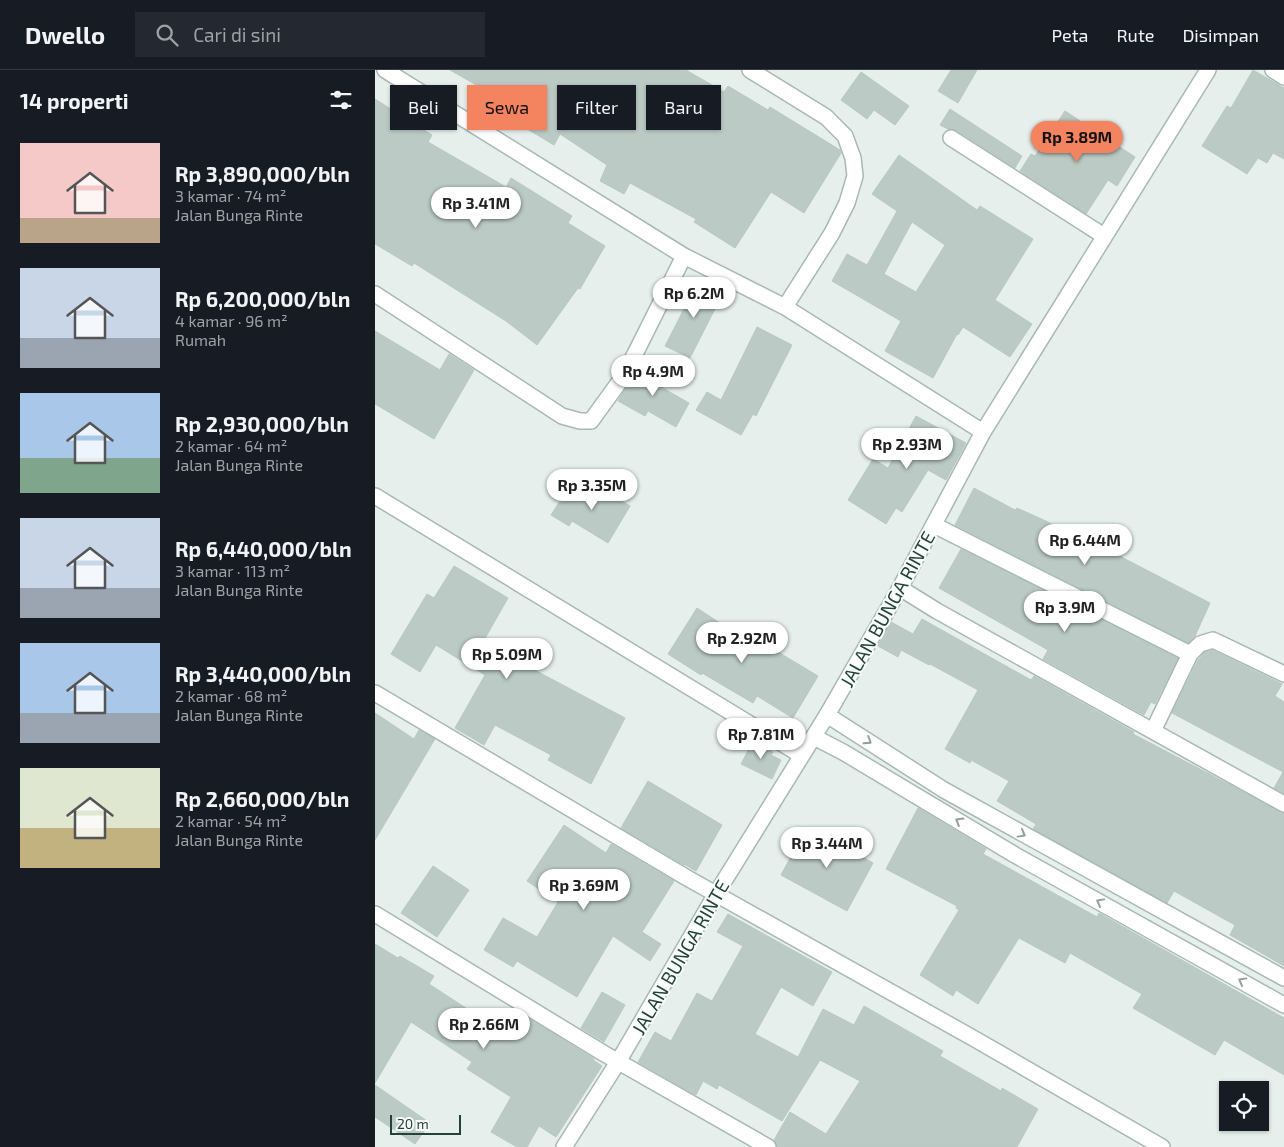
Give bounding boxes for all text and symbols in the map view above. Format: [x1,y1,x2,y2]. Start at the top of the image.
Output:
search box [135,12,485,57]
text: Dwello [25,20,105,49]
icon: search [153,21,181,49]
text: Cari di sini [193,23,281,46]
text: Peta [1052,24,1089,46]
text: Rute [1117,24,1154,46]
text: Disimpan [1182,24,1259,46]
chip: Beli [390,85,457,130]
chip: Sewa [467,85,547,130]
chip: Filter [557,85,636,130]
chip: Baru [646,85,721,130]
icon: filters [327,86,355,114]
text: 14 properti [20,88,129,113]
pin: Rp 3.89M [1025,121,1129,163]
text: Rp 3.89M [1042,127,1112,146]
text: Rp 3,890,000/bln [175,161,350,186]
icon: home [60,163,120,223]
text: 3 kamar · 74 m² [175,186,286,205]
pin: Rp 3.41M [424,186,528,229]
text: Rp 3.41M [442,193,510,212]
text: Jalan Bunga Rinte [175,205,303,224]
pin: Rp 6.2M [648,276,740,319]
text: Rp 6.2M [664,283,724,302]
text: Rp 6,200,000/bln [175,286,350,311]
icon: home [60,288,120,348]
text: 4 kamar · 96 m² [175,311,288,330]
text: Rumah [175,330,226,349]
pin: Rp 4.9M [607,354,699,397]
text: Rp 4.9M [622,361,684,380]
text: Rp 2,930,000/bln [175,411,349,436]
icon: home [60,413,120,473]
pin: Rp 2.93M [855,428,959,470]
text: Rp 2.93M [872,434,942,453]
text: 2 kamar · 64 m² [175,436,287,455]
text: Jalan Bunga Rinte [175,455,303,474]
pin: Rp 3.35M [540,468,644,511]
text: Rp 3.35M [558,475,626,494]
pin: Rp 6.44M [1033,524,1137,566]
street label: JALAN BUNGA RINTE [835,527,939,691]
text: Rp 6.44M [1049,530,1121,549]
text: Rp 6,440,000/bln [175,536,352,561]
icon: home [60,538,120,598]
text: 3 kamar · 113 m² [175,561,290,580]
text: Jalan Bunga Rinte [175,580,303,599]
pin: Rp 3.9M [1019,590,1111,633]
text: Rp 3.9M [1035,597,1095,616]
pin: Rp 2.92M [690,622,794,664]
text: Rp 2.92M [707,628,777,647]
pin: Rp 5.09M [455,638,559,680]
text: Rp 5.09M [472,644,542,663]
text: Rp 3,440,000/bln [175,661,351,686]
icon: home [60,663,120,723]
text: 2 kamar · 68 m² [175,686,287,705]
text: Jalan Bunga Rinte [175,705,303,724]
pin: Rp 7.81M [709,718,813,760]
text: Rp 7.81M [728,724,794,743]
one-way arrow [863,734,872,744]
text: Rp 2,660,000/bln [175,786,349,811]
icon: home [60,788,120,848]
text: 2 kamar · 54 m² [175,811,287,830]
one-way arrow [955,818,964,828]
pin: Rp 3.44M [775,826,879,869]
one-way arrow [1017,827,1026,837]
text: Jalan Bunga Rinte [175,830,303,849]
text: Rp 3.44M [791,833,863,852]
pin: Rp 3.69M [532,868,636,911]
text: Rp 3.69M [549,875,619,894]
street label: JALAN BUNGA RINTE [626,876,734,1038]
one-way arrow [1096,898,1105,908]
one-way arrow [1238,977,1247,987]
pin: Rp 2.66M [432,1008,536,1050]
text: Rp 2.66M [449,1014,519,1033]
map controls [1219,1081,1269,1131]
button: locate [1219,1081,1269,1131]
scale bar [390,1112,461,1135]
text: 20 m [397,1115,429,1132]

